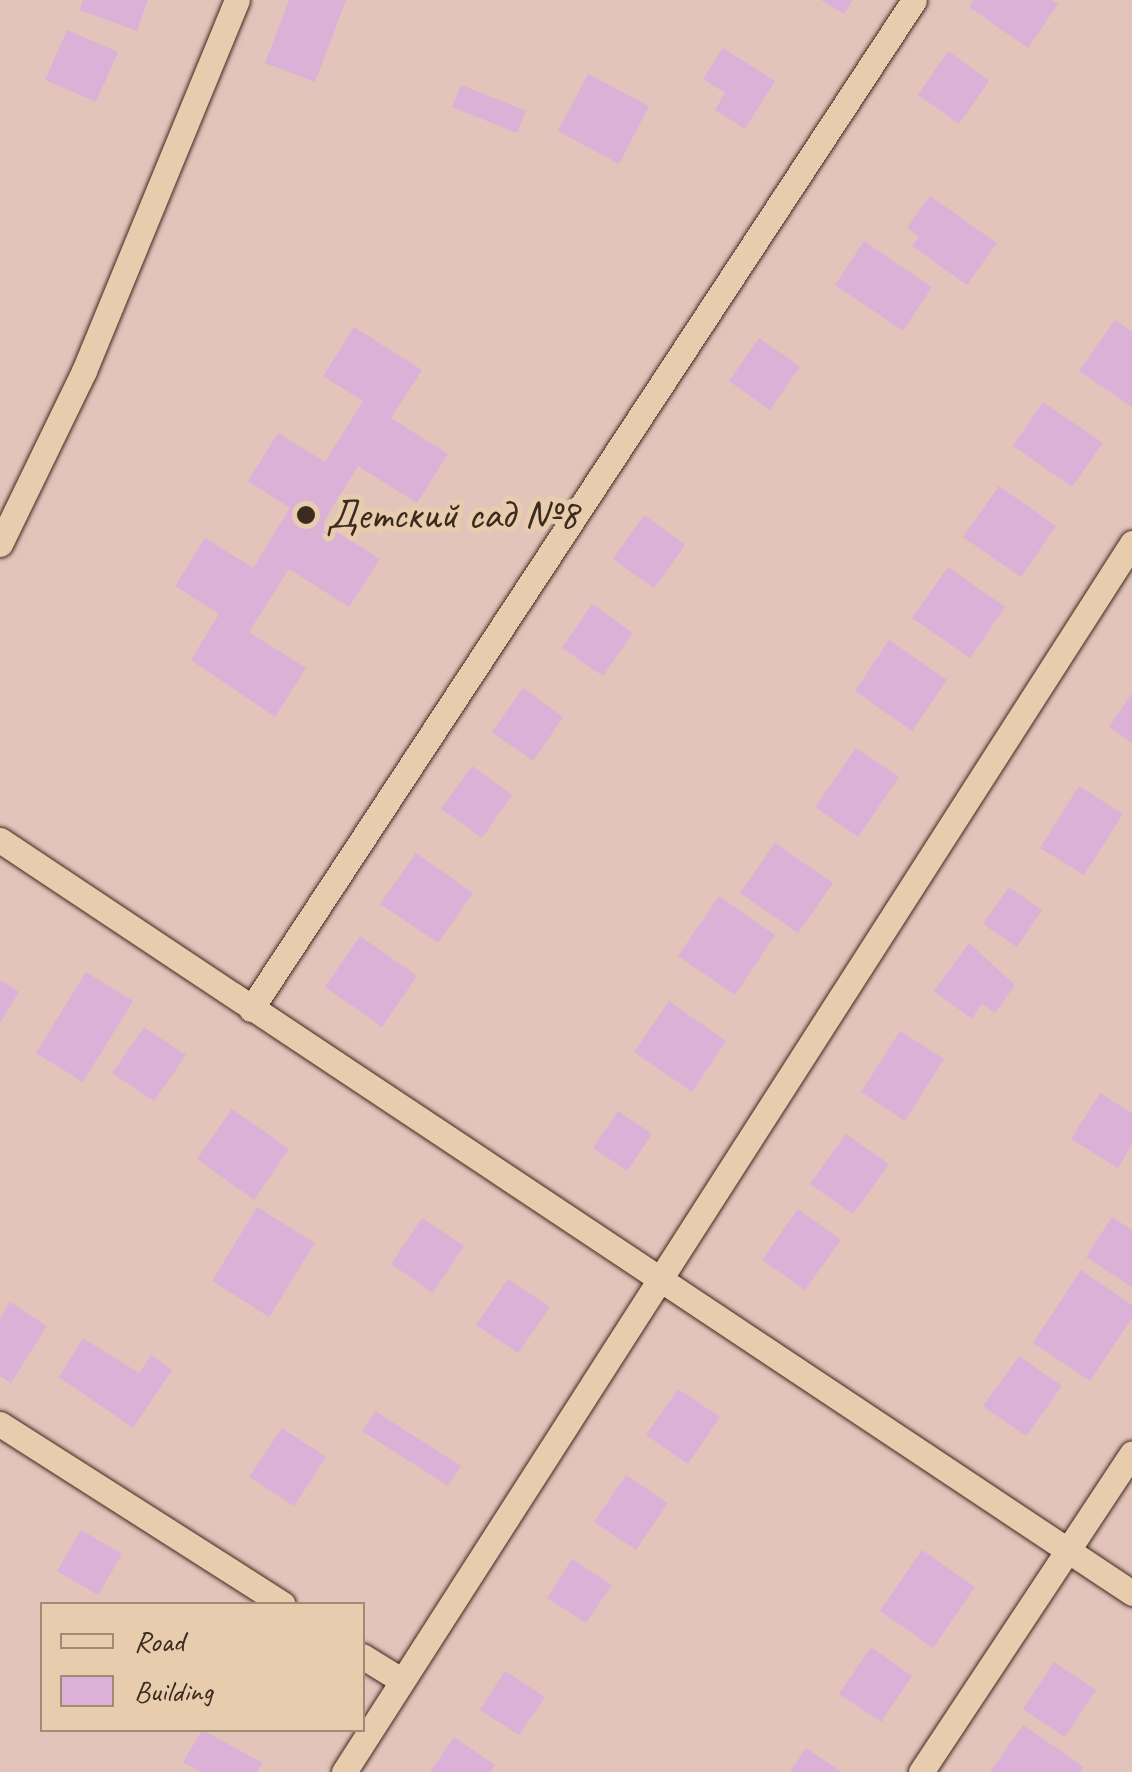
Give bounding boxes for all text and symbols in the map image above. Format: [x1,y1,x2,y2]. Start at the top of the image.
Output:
place label: Детский сад №8 [326,490,578,540]
marker: Детский сад №8 [295,504,317,526]
legend [40,1602,365,1732]
text: Road [134,1622,184,1660]
text: Building [134,1672,213,1710]

